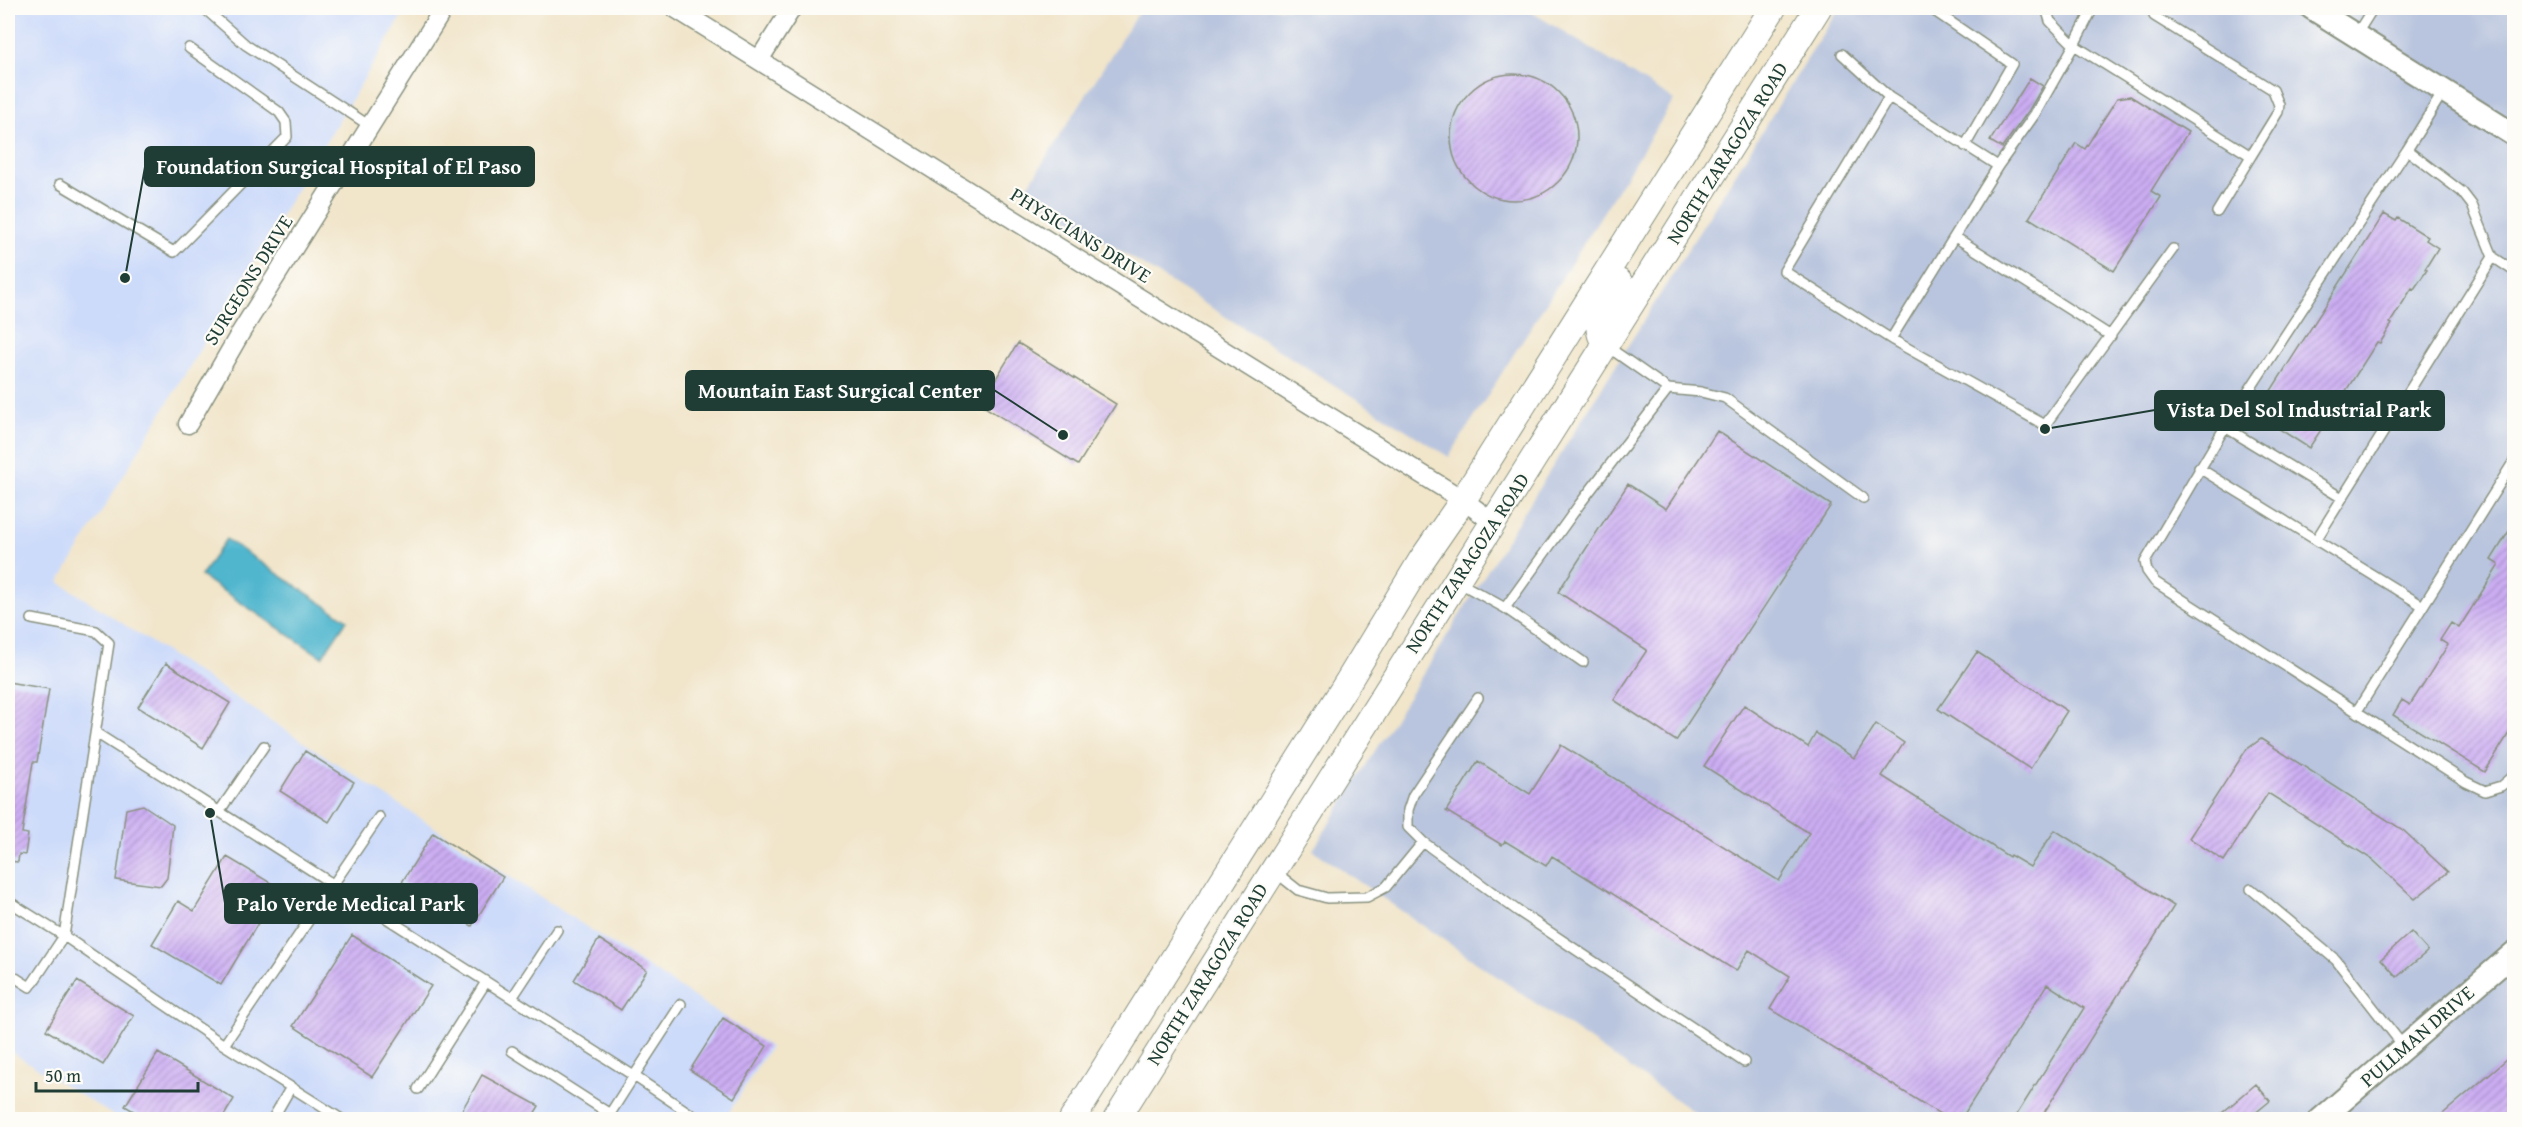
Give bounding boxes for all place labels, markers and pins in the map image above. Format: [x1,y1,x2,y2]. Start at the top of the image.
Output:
callout: Foundation Surgical Hospital of El Paso [145,147,534,186]
callout: Mountain East Surgical Center [686,371,994,410]
callout: Vista Del Sol Industrial Park [2155,391,2444,430]
callout: Palo Verde Medical Park [225,884,477,923]

